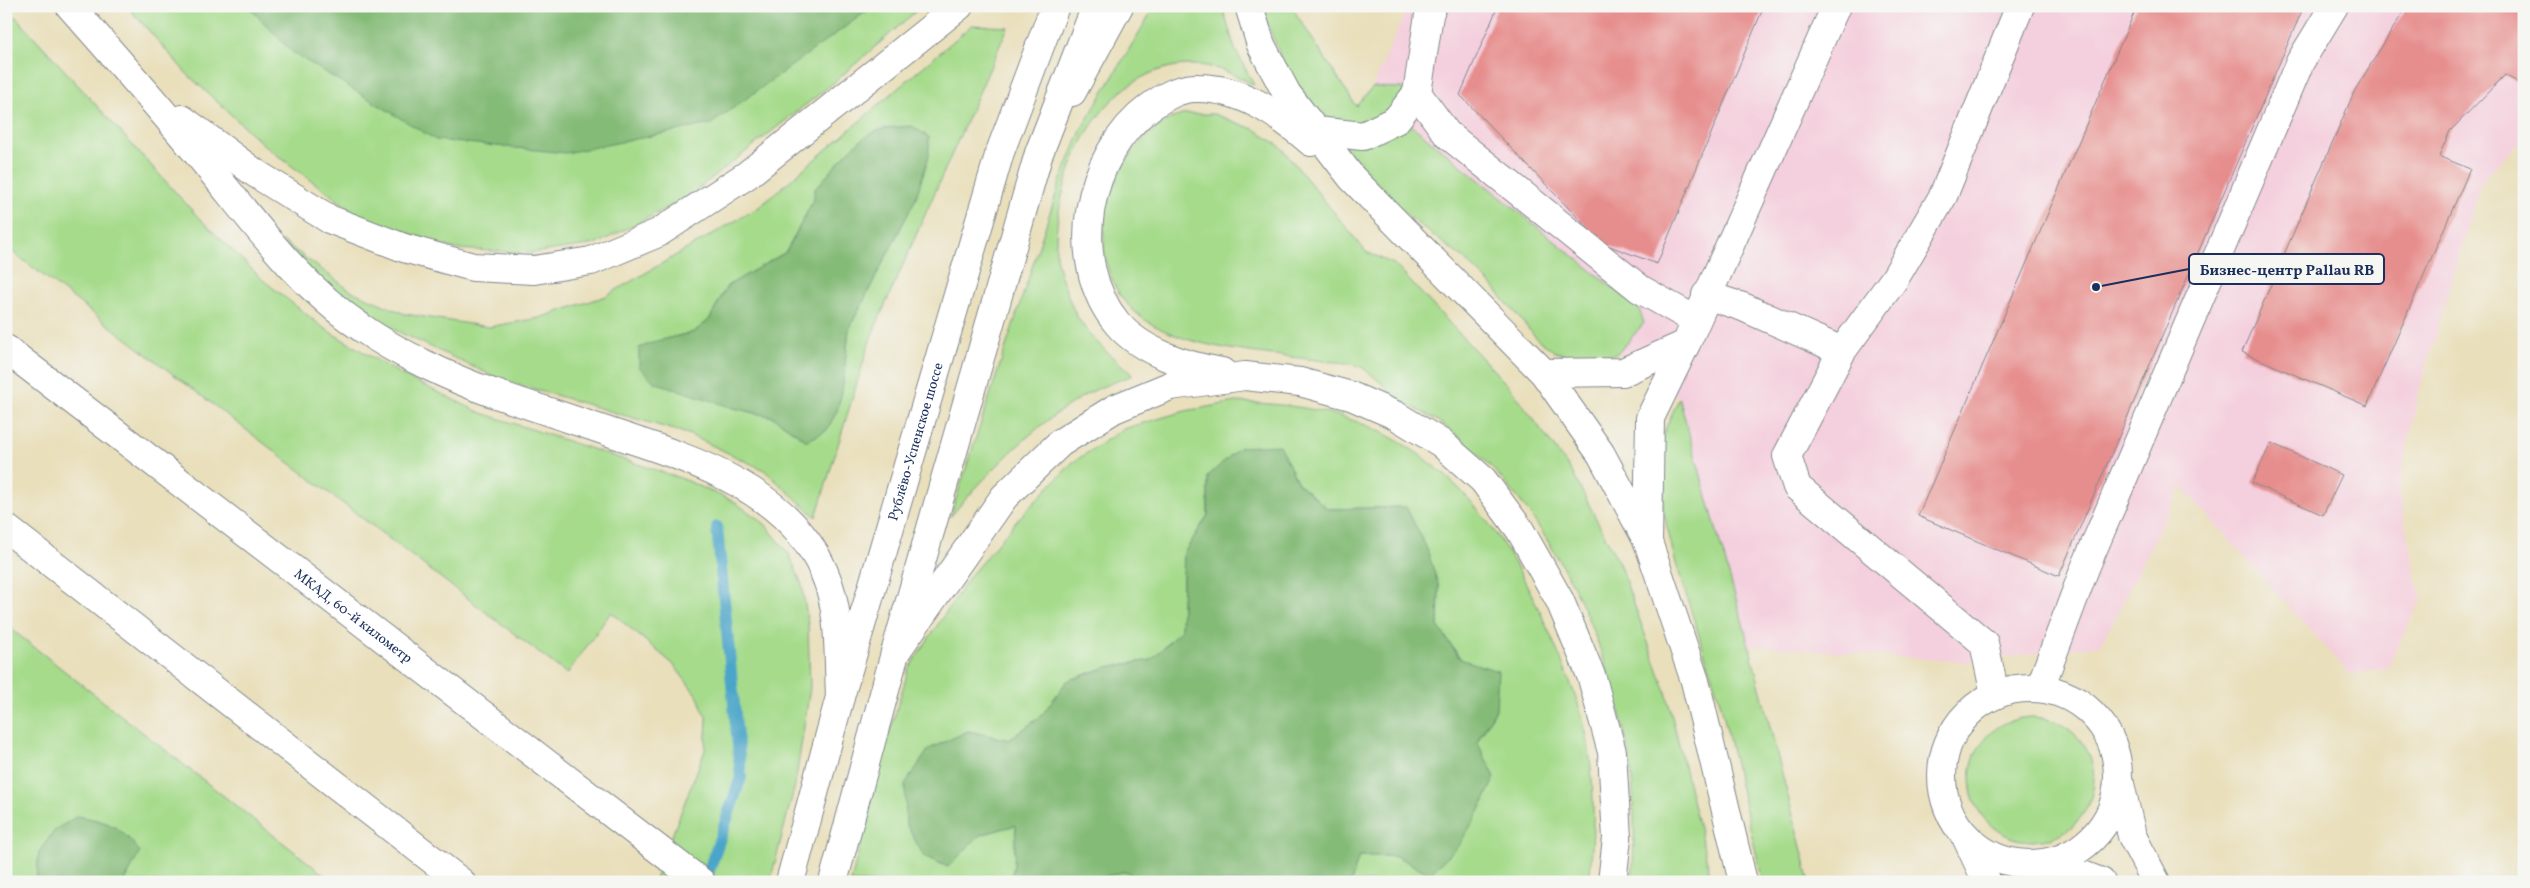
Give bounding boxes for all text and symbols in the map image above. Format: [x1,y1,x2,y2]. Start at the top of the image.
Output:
callout: Бизнес-центр Pallau RB [2189,254,2384,284]
text: Бизнес-центр Pallau RB [2200,261,2374,282]
street label: Рублёво-Успенское шоссе [884,360,949,523]
street label: МКАД, 60-й километр [290,565,416,668]

